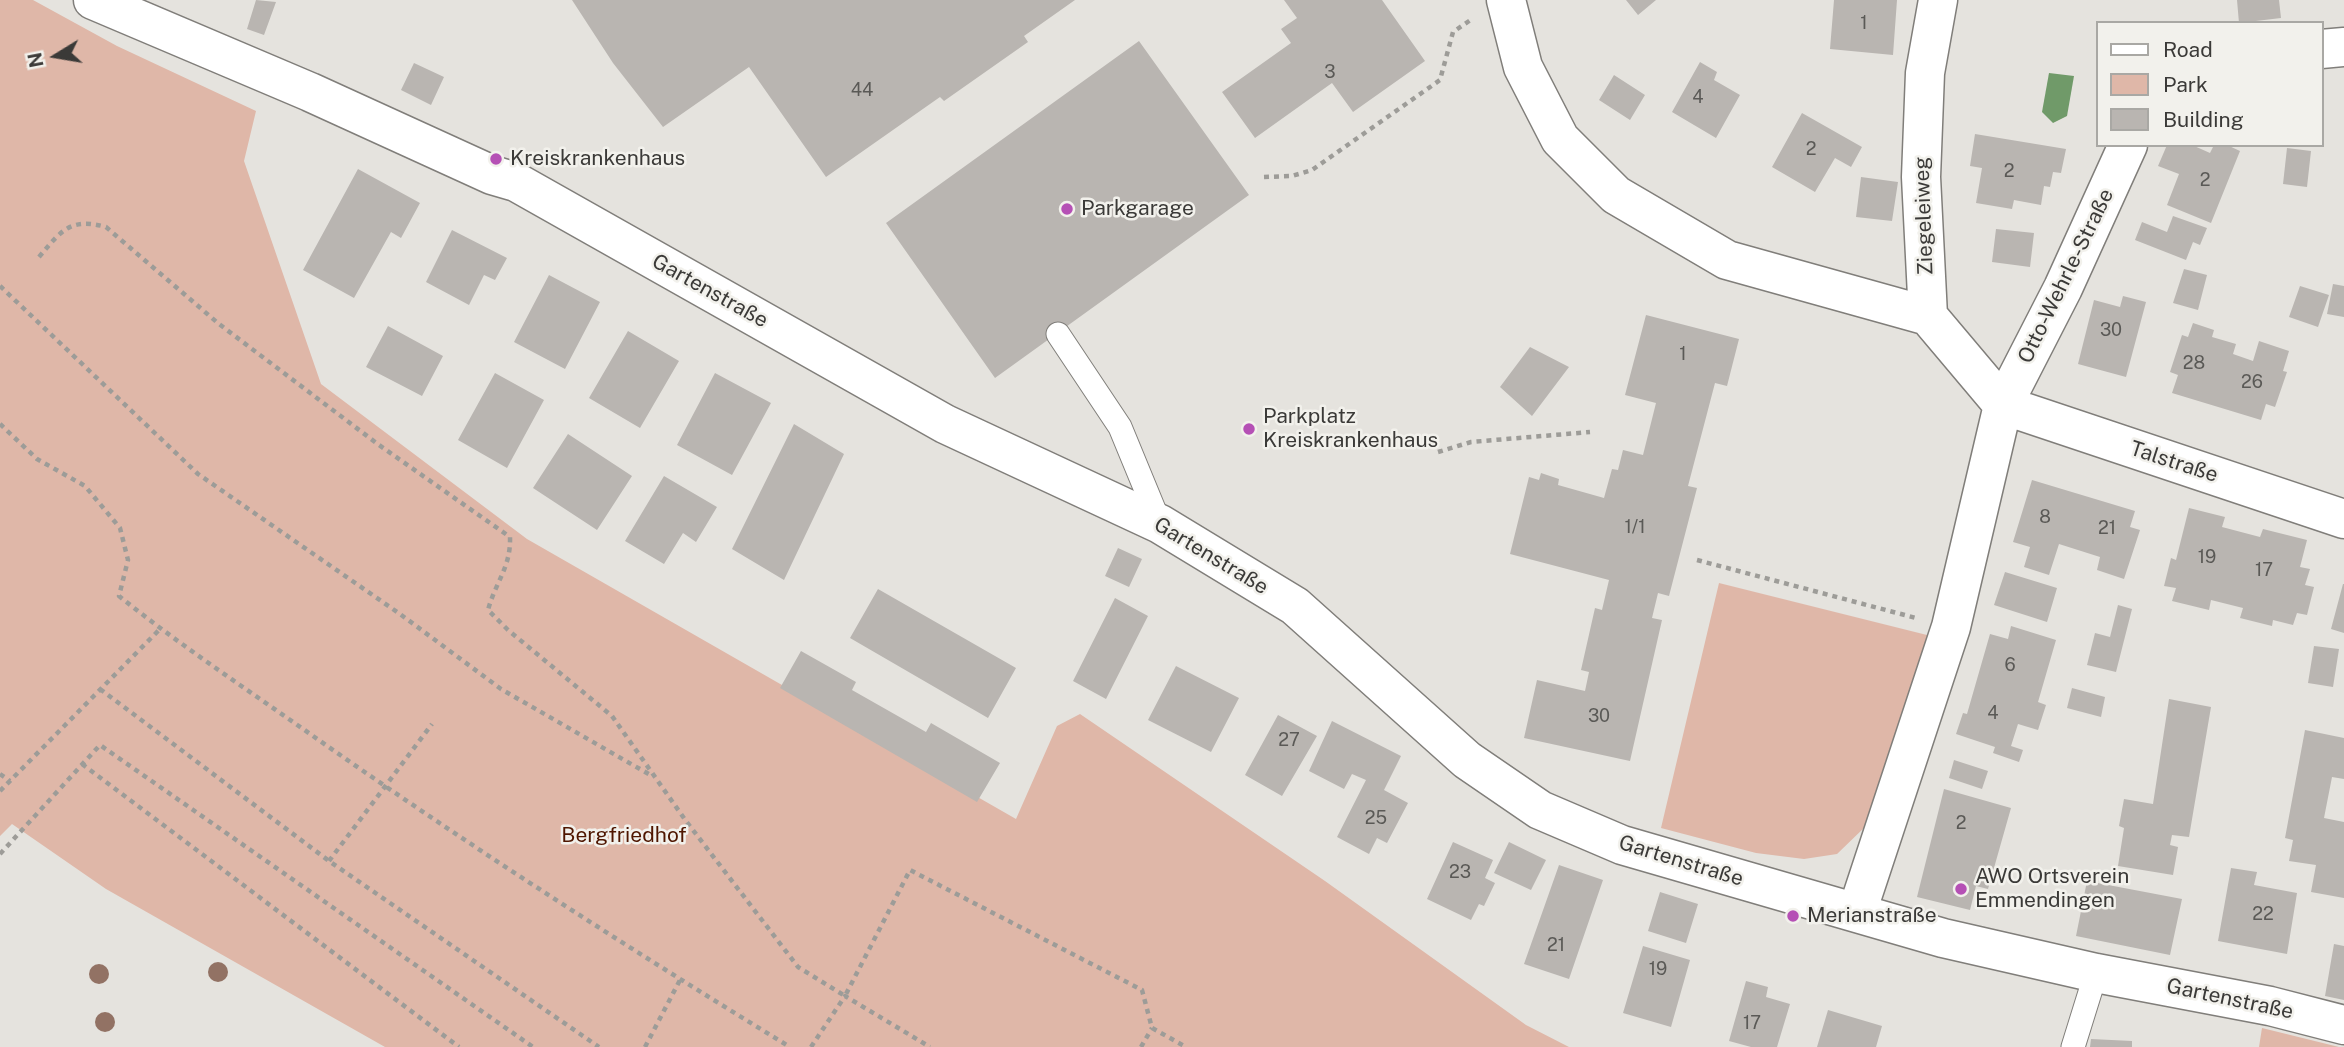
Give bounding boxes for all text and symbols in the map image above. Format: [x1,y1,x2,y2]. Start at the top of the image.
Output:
house number: 1 [1860,12,1868,34]
north arrow [21,21,91,91]
legend [2096,21,2323,147]
text: Road [2163,37,2213,62]
text: N [23,51,48,69]
house number: 3 [1324,61,1336,83]
text: Park [2163,72,2208,97]
house number: 44 [851,79,873,101]
house number: 4 [1692,86,1704,108]
text: Building [2163,107,2244,132]
house number: 2 [1806,138,1816,160]
place label: Kreiskrankenhaus [510,146,685,172]
marker: Kreiskrankenhaus [488,151,504,167]
street label: Ziegeleiweg [1909,156,1939,276]
house number: 2 [2004,160,2014,182]
house number: 2 [2200,169,2210,191]
street label: Otto-Wehrle-Straße [2013,185,2119,367]
place label: Parkgarage [1081,196,1194,222]
marker: Parkgarage [1059,201,1075,217]
street label: Gartenstraße [647,249,773,333]
house number: 30 [2100,319,2122,341]
house number: 1 [1679,343,1687,365]
house number: 28 [2183,352,2205,374]
house number: 26 [2241,371,2263,393]
place label: Parkplatz Kreiskrankenhaus [1263,404,1438,454]
marker: Parkplatz Kreiskrankenhaus [1241,421,1257,437]
street label: Talstraße [2127,436,2221,488]
house number: 8 [2039,506,2051,528]
street label: Gartenstraße [1149,512,1273,600]
house number: 1/1 [1625,516,1645,538]
house number: 21 [2098,517,2116,539]
house number: 19 [2198,546,2216,568]
house number: 17 [2255,559,2273,581]
house number: 6 [2004,654,2016,676]
house number: 4 [1987,702,1999,724]
house number: 30 [1588,705,1610,727]
house number: 27 [1278,729,1300,751]
house number: 25 [1365,807,1387,829]
house number: 2 [1956,812,1966,834]
park label: Bergfriedhof [561,823,687,849]
street label: Gartenstraße [1616,830,1746,892]
house number: 23 [1449,861,1471,883]
place label: AWO Ortsverein Emmendingen [1975,864,2129,914]
marker: AWO Ortsverein Emmendingen [1953,881,1969,897]
place label: Merianstraße [1807,903,1937,929]
house number: 22 [2252,903,2274,925]
marker: Merianstraße [1785,908,1801,924]
house number: 21 [1547,934,1565,956]
house number: 19 [1649,958,1667,980]
street label: Gartenstraße [2164,973,2296,1025]
house number: 17 [1743,1012,1761,1034]

